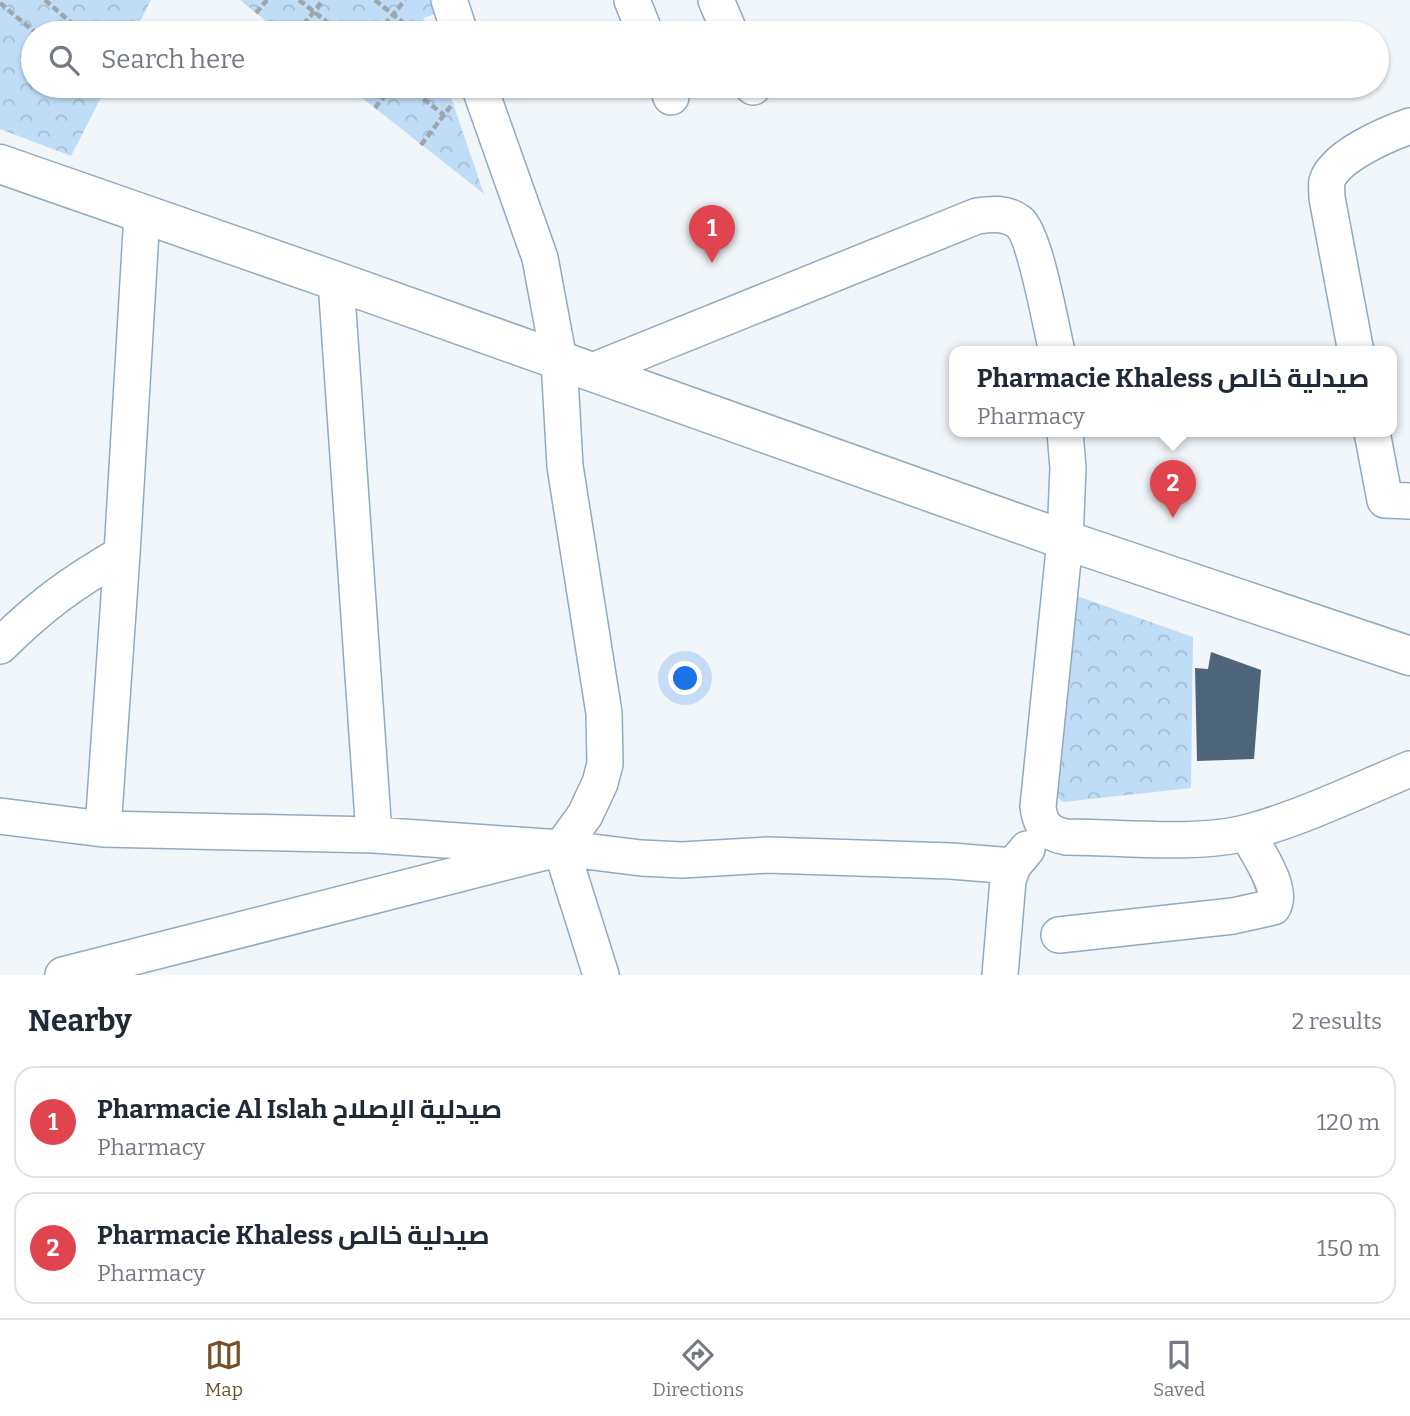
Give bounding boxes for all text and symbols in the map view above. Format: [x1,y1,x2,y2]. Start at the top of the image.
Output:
search box [21,21,1389,98]
icon: search [45,41,83,79]
text: Search here [101,44,245,75]
pin: 1 [689,205,735,263]
popup [949,346,1397,437]
text: Pharmacie Khaless صيدلية خالص [977,363,1369,394]
text: Pharmacy [977,402,1085,430]
pin: 2 [1150,460,1196,518]
your location [668,661,702,695]
text: Nearby [28,1003,132,1039]
text: 2 results [1292,1007,1382,1035]
text: Pharmacie Al Islah صيدلية الإصلاح [97,1094,502,1125]
text: 1 [48,1108,58,1136]
text: 120 m [1317,1108,1380,1136]
text: Pharmacy [97,1133,205,1161]
text: Pharmacie Khaless صيدلية خالص [97,1220,489,1251]
text: 2 [47,1234,59,1262]
text: 150 m [1317,1234,1380,1262]
text: Pharmacy [97,1259,205,1287]
tab: Map [205,1336,243,1401]
tab: Directions [652,1336,744,1401]
tab: Saved [1153,1336,1205,1401]

